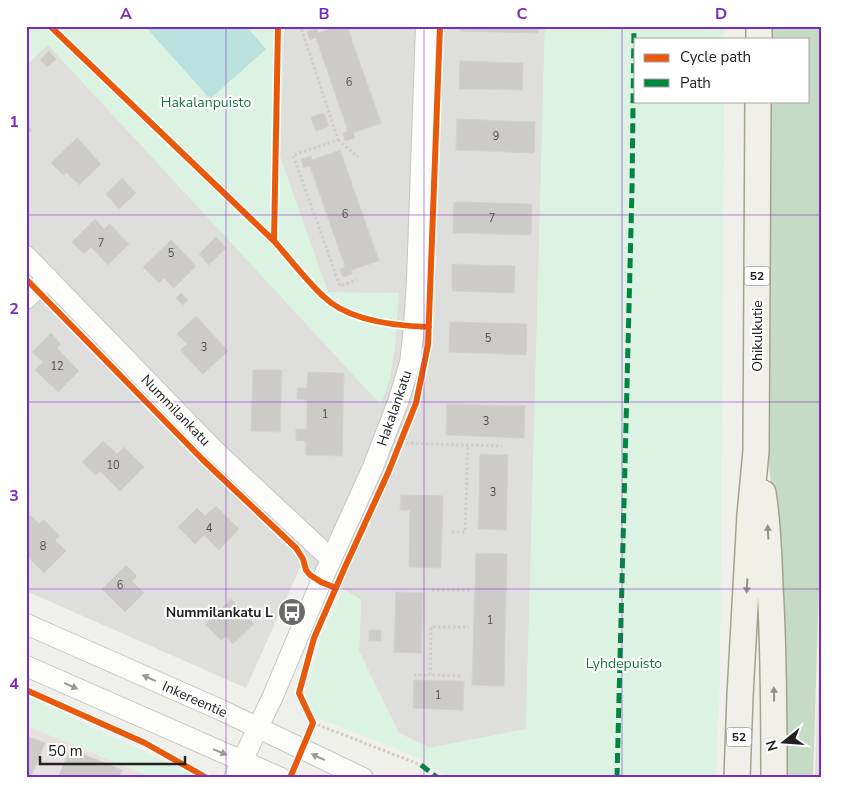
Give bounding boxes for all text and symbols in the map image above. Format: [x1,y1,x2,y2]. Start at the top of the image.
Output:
text: A [120,3,132,25]
text: B [318,3,330,25]
text: C [517,3,528,25]
text: D [715,3,727,25]
legend [634,38,810,102]
text: Cycle path [680,47,751,67]
text: Path [680,73,711,93]
house number: 6 [346,75,353,90]
park label: Hakalanpuisto [161,93,251,112]
text: 1 [9,111,19,133]
house number: 9 [493,129,499,144]
house number: 6 [342,207,349,222]
house number: 7 [489,211,495,226]
house number: 7 [98,236,104,251]
house number: 5 [168,246,175,261]
road number: 52 [744,266,770,286]
text: 2 [9,298,19,320]
street label: Ohikulkutie [748,300,767,372]
house number: 5 [485,331,492,346]
house number: 3 [201,340,207,355]
house number: 12 [50,359,64,374]
street label: Hakalankatu [373,368,416,449]
street label: Nummilankatu [137,371,214,450]
house number: 1 [322,407,328,422]
house number: 3 [483,414,489,429]
house number: 10 [106,458,120,473]
text: 3 [9,485,19,507]
house number: 3 [490,485,496,500]
house number: 4 [206,521,213,536]
one-way arrow [763,523,771,539]
house number: 8 [40,539,47,554]
house number: 6 [117,578,124,593]
one-way arrow [742,579,750,595]
bus stop icon: Nummilankatu L [277,597,307,627]
place label: Nummilankatu L [166,603,273,622]
house number: 1 [487,613,493,628]
park label: Lyhdepuisto [586,654,662,673]
text: 4 [9,673,19,695]
one-way arrow [142,674,156,682]
street label: Inkereentie [159,677,230,722]
one-way arrow [64,683,78,691]
one-way arrow [770,686,778,702]
house number: 1 [435,688,441,703]
north arrow [760,716,810,766]
road number: 52 [726,728,752,746]
scale bar [40,734,185,766]
text: N [761,738,783,753]
text: 50 m [48,741,83,761]
one-way arrow [212,748,227,756]
one-way arrow [311,753,326,761]

